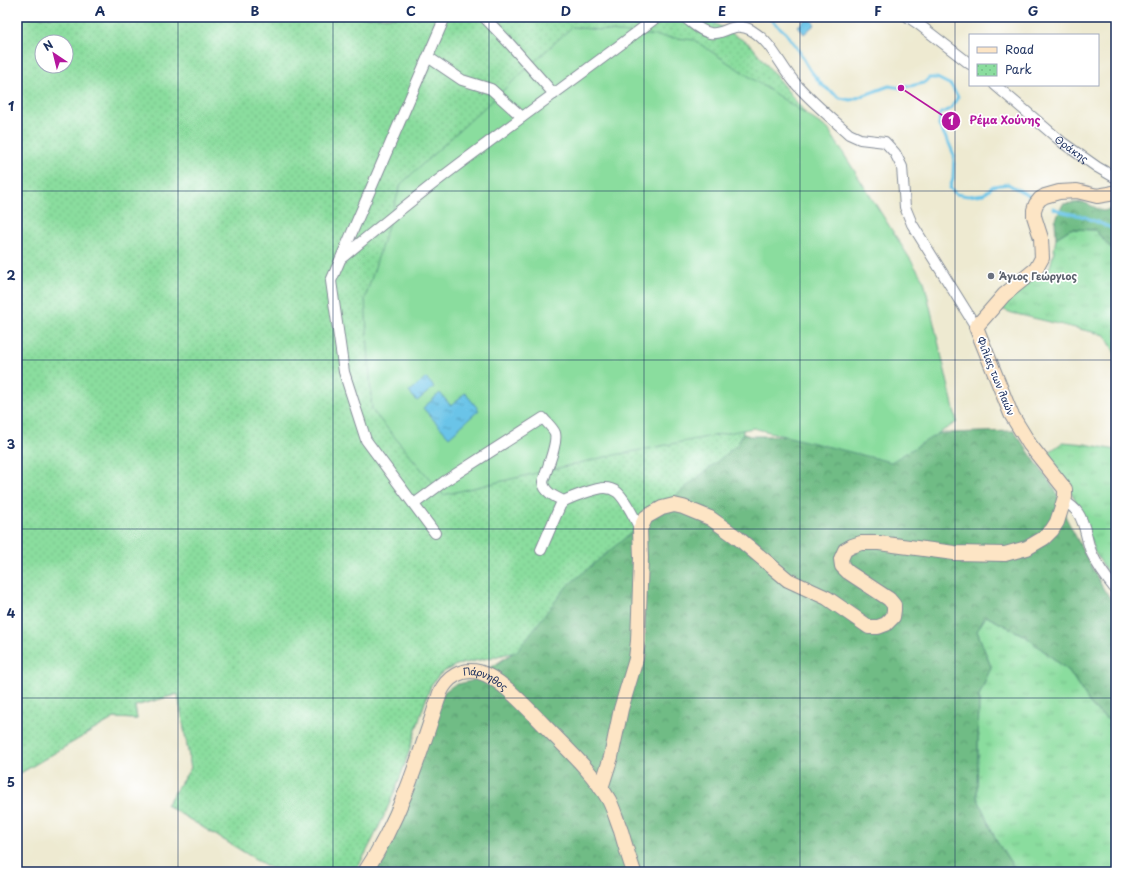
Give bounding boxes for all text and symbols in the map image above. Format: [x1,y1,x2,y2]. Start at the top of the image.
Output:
text: A [95,1,105,20]
text: B [251,1,260,20]
text: C [406,1,416,20]
text: D [561,1,571,20]
text: E [718,1,726,20]
text: F [874,1,882,20]
text: G [1028,1,1038,20]
north arrow [34,34,74,74]
legend [969,34,1099,86]
text: N [40,36,57,55]
text: Road [1005,40,1034,58]
text: Park [1005,60,1032,78]
text: 1 [8,96,14,115]
callout: Ρέμα Χούνης [941,109,1048,132]
text: 1 [948,111,954,129]
text: Ρέμα Χούνης [969,111,1041,128]
street label: Θράκης [1052,131,1092,166]
text: 2 [6,265,16,284]
place label: Άγιος Γεώργιος [999,268,1077,283]
marker: Άγιος Γεώργιος [986,271,996,281]
street label: Φιλίας των λαών [974,334,1019,418]
text: 3 [7,434,16,453]
text: 4 [7,603,16,622]
street label: Πάρνηθος [462,663,512,694]
text: 5 [7,772,15,791]

